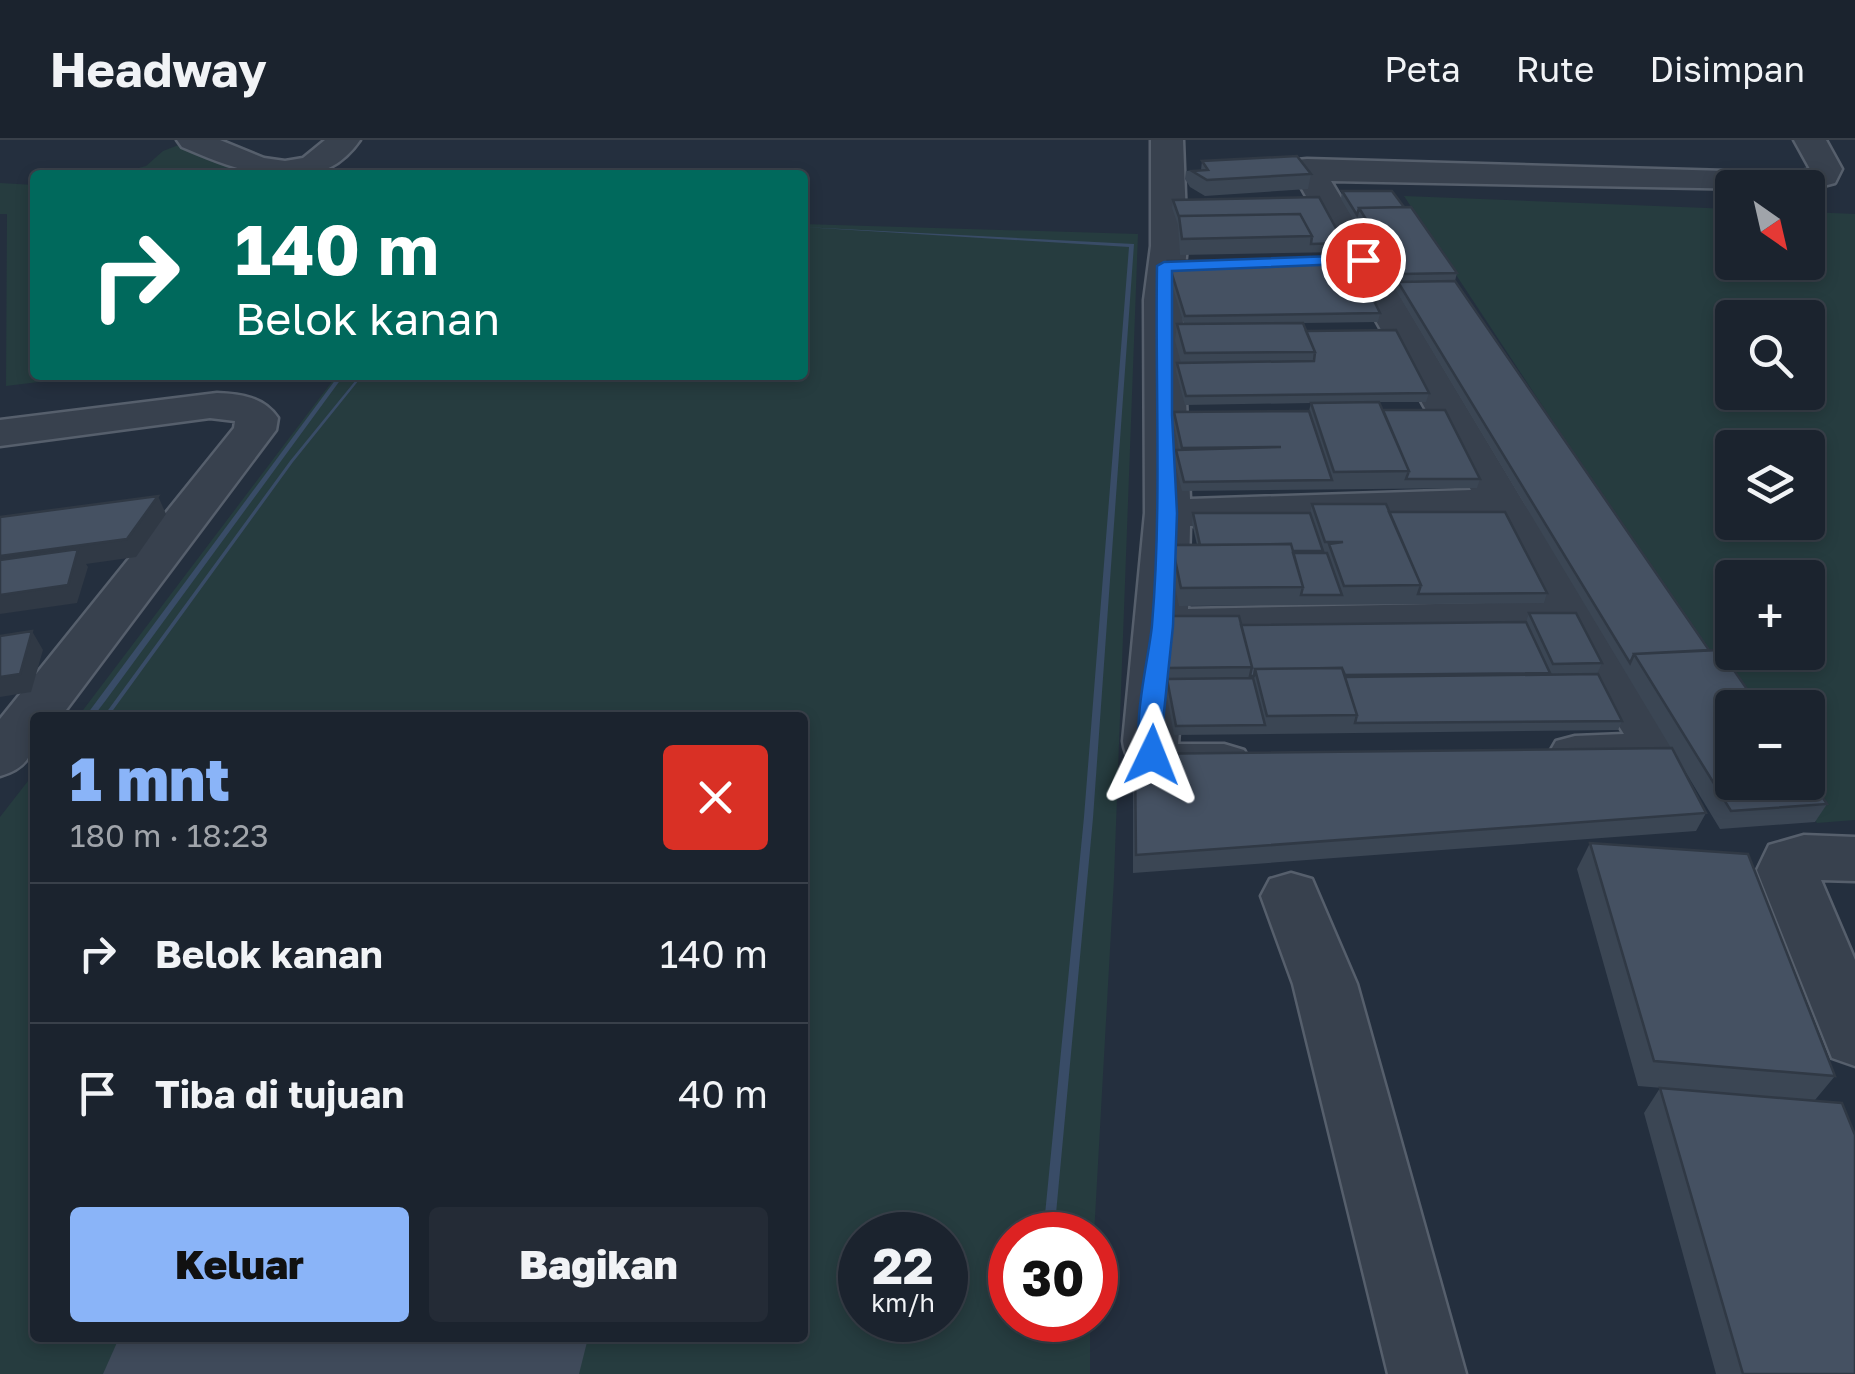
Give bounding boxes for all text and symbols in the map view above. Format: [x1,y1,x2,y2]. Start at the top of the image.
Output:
text: Headway [50,40,267,98]
text: Peta [1384,48,1461,90]
text: Rute [1516,48,1594,90]
text: Disimpan [1649,48,1805,90]
north arrow [1715,170,1825,280]
map controls [1715,170,1825,800]
text: 140 m [235,206,439,290]
icon: right [70,210,200,340]
pin [1321,218,1406,303]
icon: arrive [1336,233,1391,288]
text: Belok kanan [235,291,500,345]
button: search [1715,300,1825,410]
button: layers [1715,430,1825,540]
button: + [1715,560,1825,670]
button: − [1715,690,1825,800]
position arrow [1100,703,1204,807]
text: 1 mnt [70,742,230,814]
button: close [663,745,768,850]
text: 180 m · 18:23 [70,816,269,854]
icon: right [70,926,125,981]
text: Belok kanan [155,931,383,976]
text: 140 m [660,931,768,976]
icon: arrive [70,1066,125,1121]
text: Tiba di tujuan [155,1071,404,1116]
text: 40 m [678,1071,768,1116]
button: Keluar [70,1207,409,1322]
button: Bagikan [429,1207,768,1322]
speed limit sign: 30 [988,1212,1118,1342]
text: 22 [872,1235,933,1295]
text: km/h [871,1287,935,1318]

